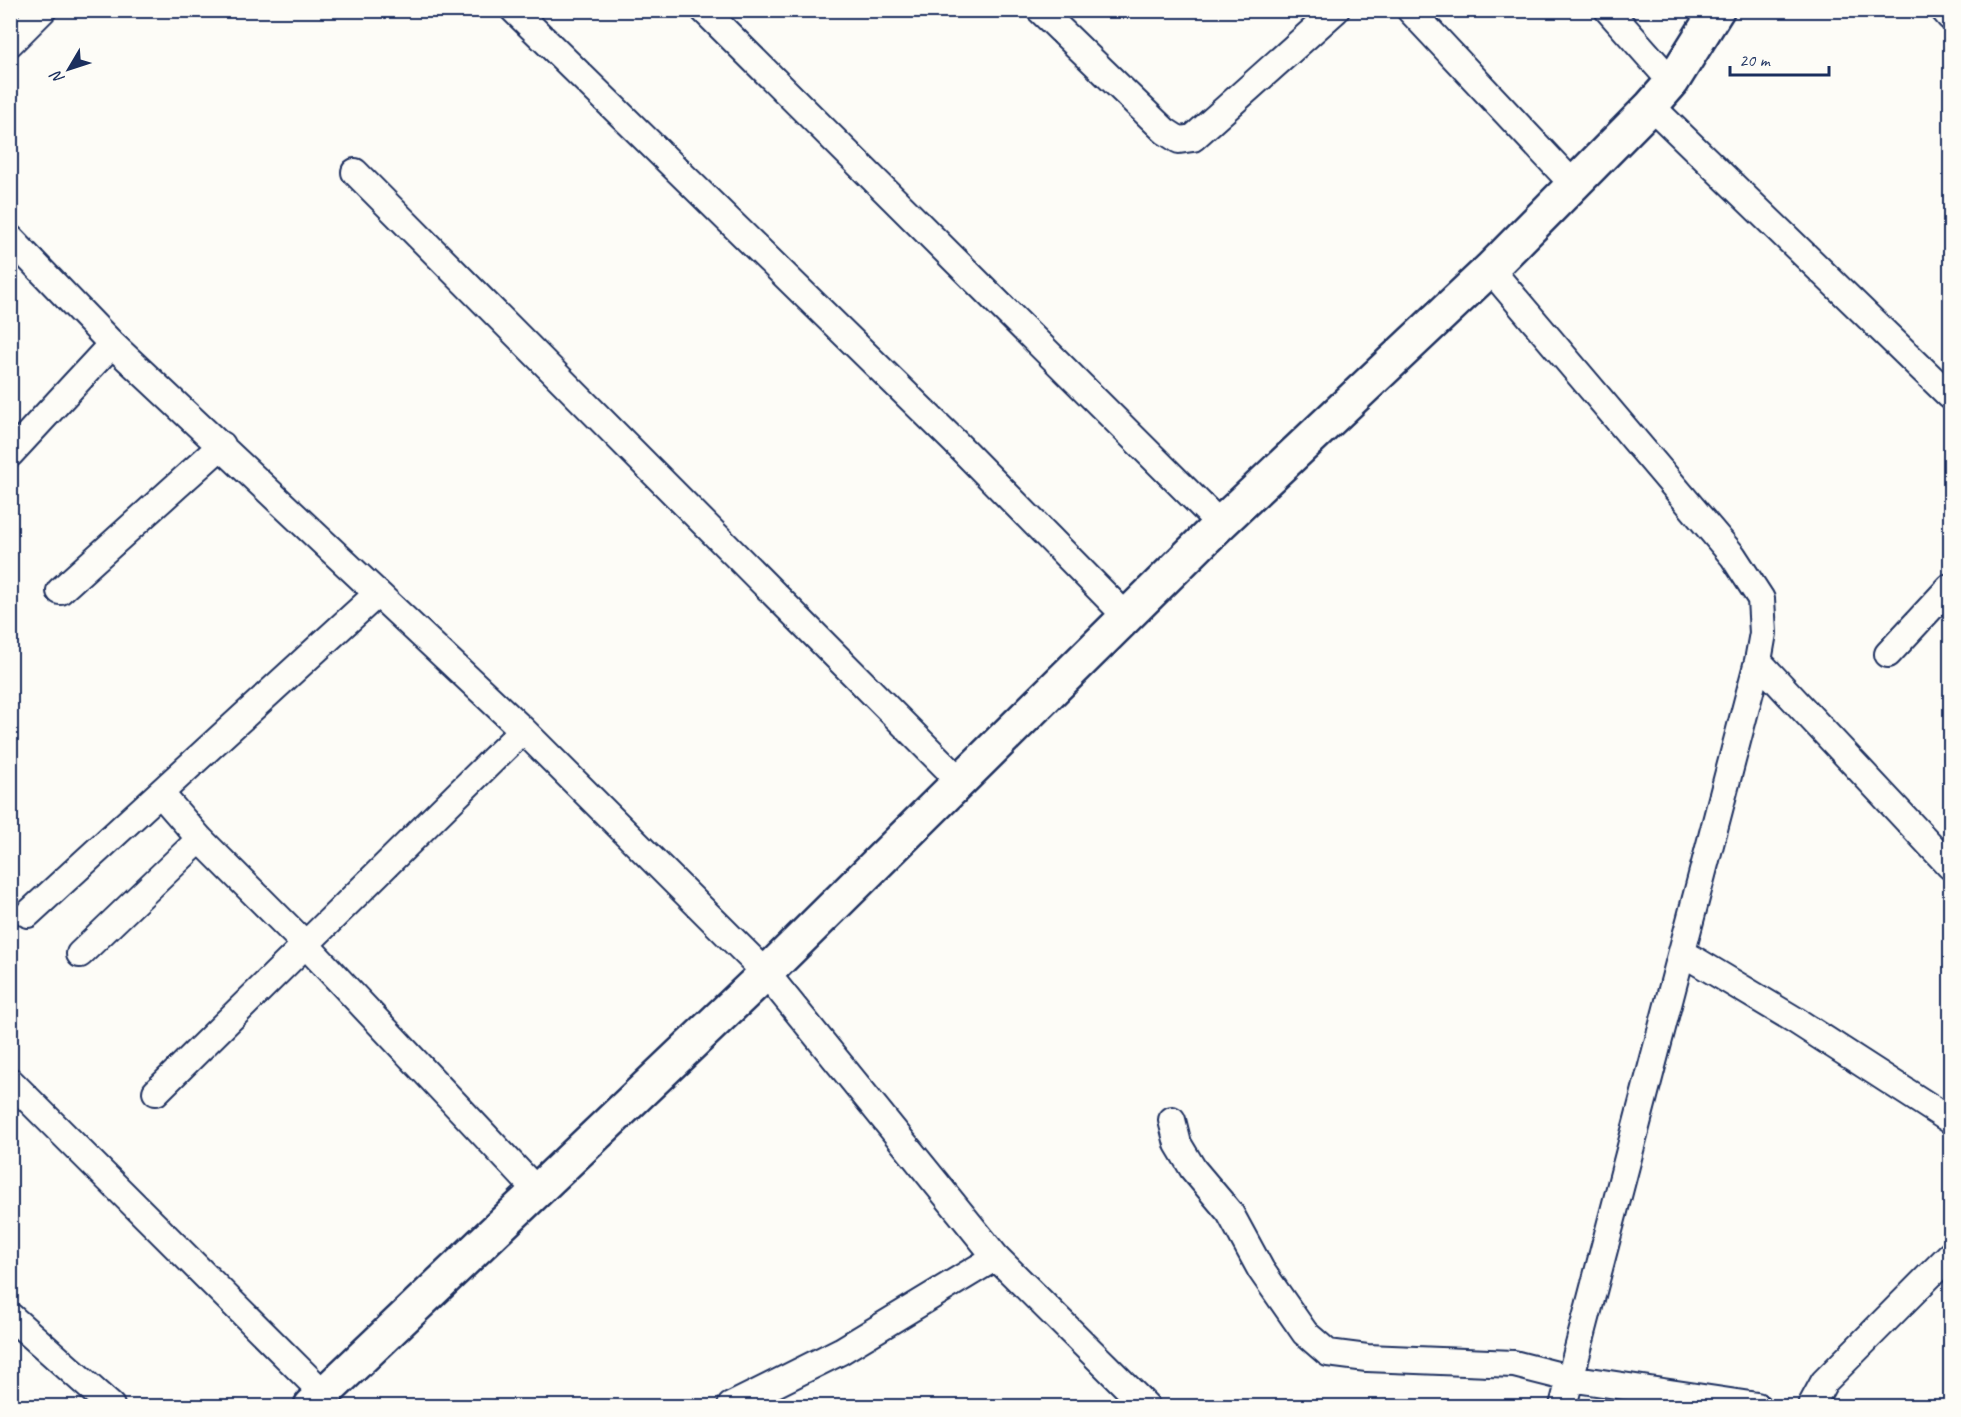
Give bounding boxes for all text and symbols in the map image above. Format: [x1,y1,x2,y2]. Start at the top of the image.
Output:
north arrow [39,39,99,99]
scale bar [1730,39,1829,77]
text: 20 m [1739,49,1772,71]
text: N [45,65,69,88]

